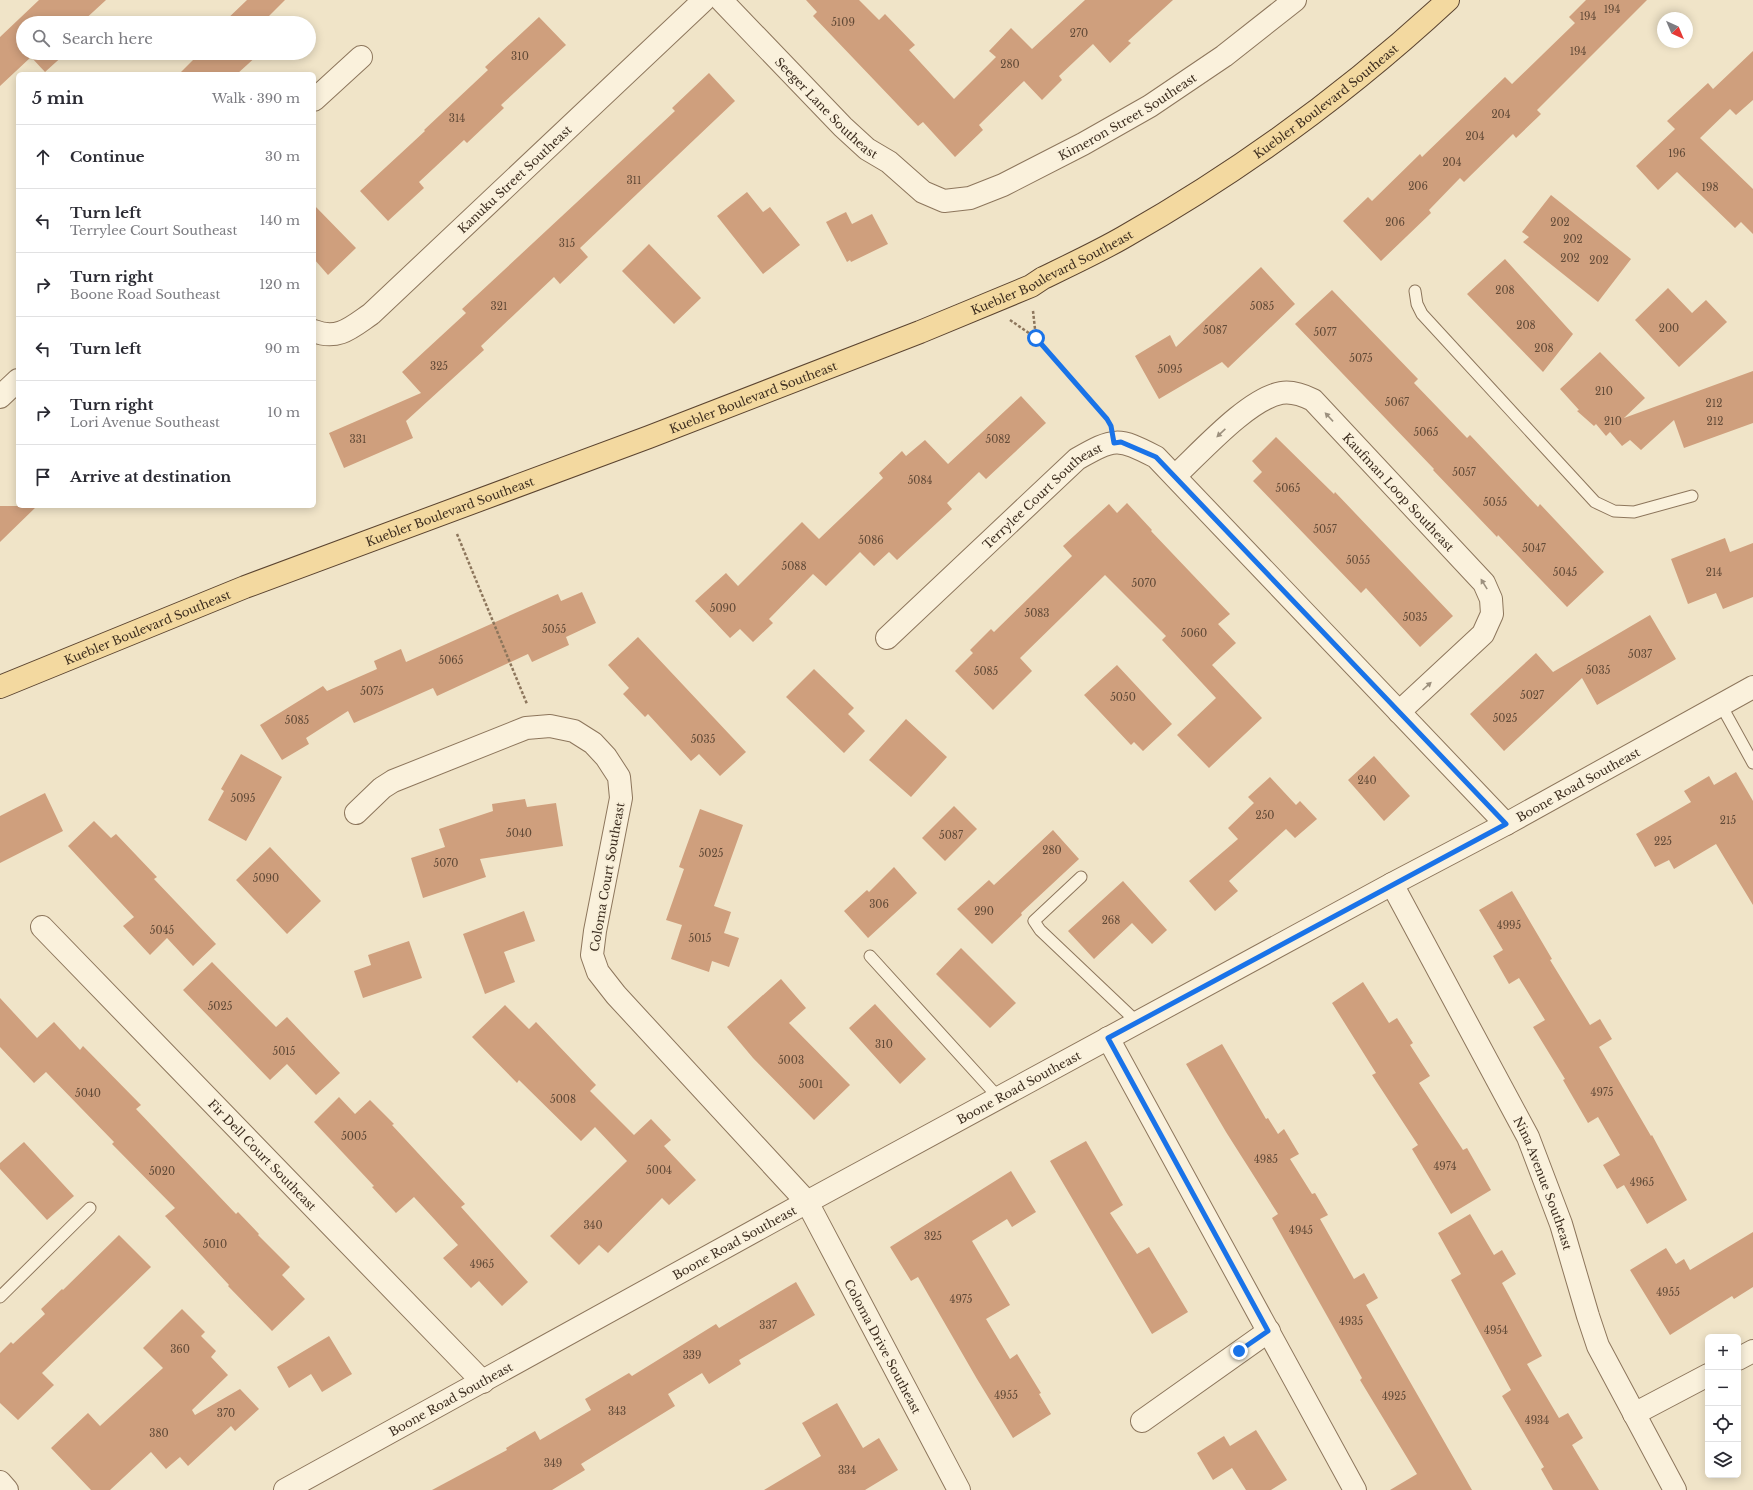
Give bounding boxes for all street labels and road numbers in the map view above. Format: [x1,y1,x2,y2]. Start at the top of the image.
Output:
street label: Kuebler Boulevard Southeast [1250,40,1401,161]
street label: Seeger Lane Southeast [772,54,881,162]
street label: Kimeron Street Southeast [1056,69,1199,163]
street label: Kanuku Street Southeast [454,121,575,236]
street label: Kuebler Boulevard Southeast [968,226,1136,318]
street label: Kuebler Boulevard Southeast [667,357,839,436]
street label: Kaufman Loop Southeast [1340,430,1458,554]
street label: Terrylee Court Southeast [979,439,1105,552]
street label: Kuebler Boulevard Southeast [363,473,536,549]
street label: Kuebler Boulevard Southeast [62,586,233,668]
street label: Boone Road Southeast [1513,744,1643,824]
street label: Coloma Court Southeast [586,801,628,953]
street label: Boone Road Southeast [954,1047,1084,1127]
street label: Fir Dell Court Southeast [205,1096,320,1214]
street label: Nina Avenue Southeast [1511,1114,1576,1252]
street label: Boone Road Southeast [670,1202,799,1282]
street label: Coloma Drive Southeast [841,1276,925,1416]
street label: Boone Road Southeast [386,1358,515,1439]

